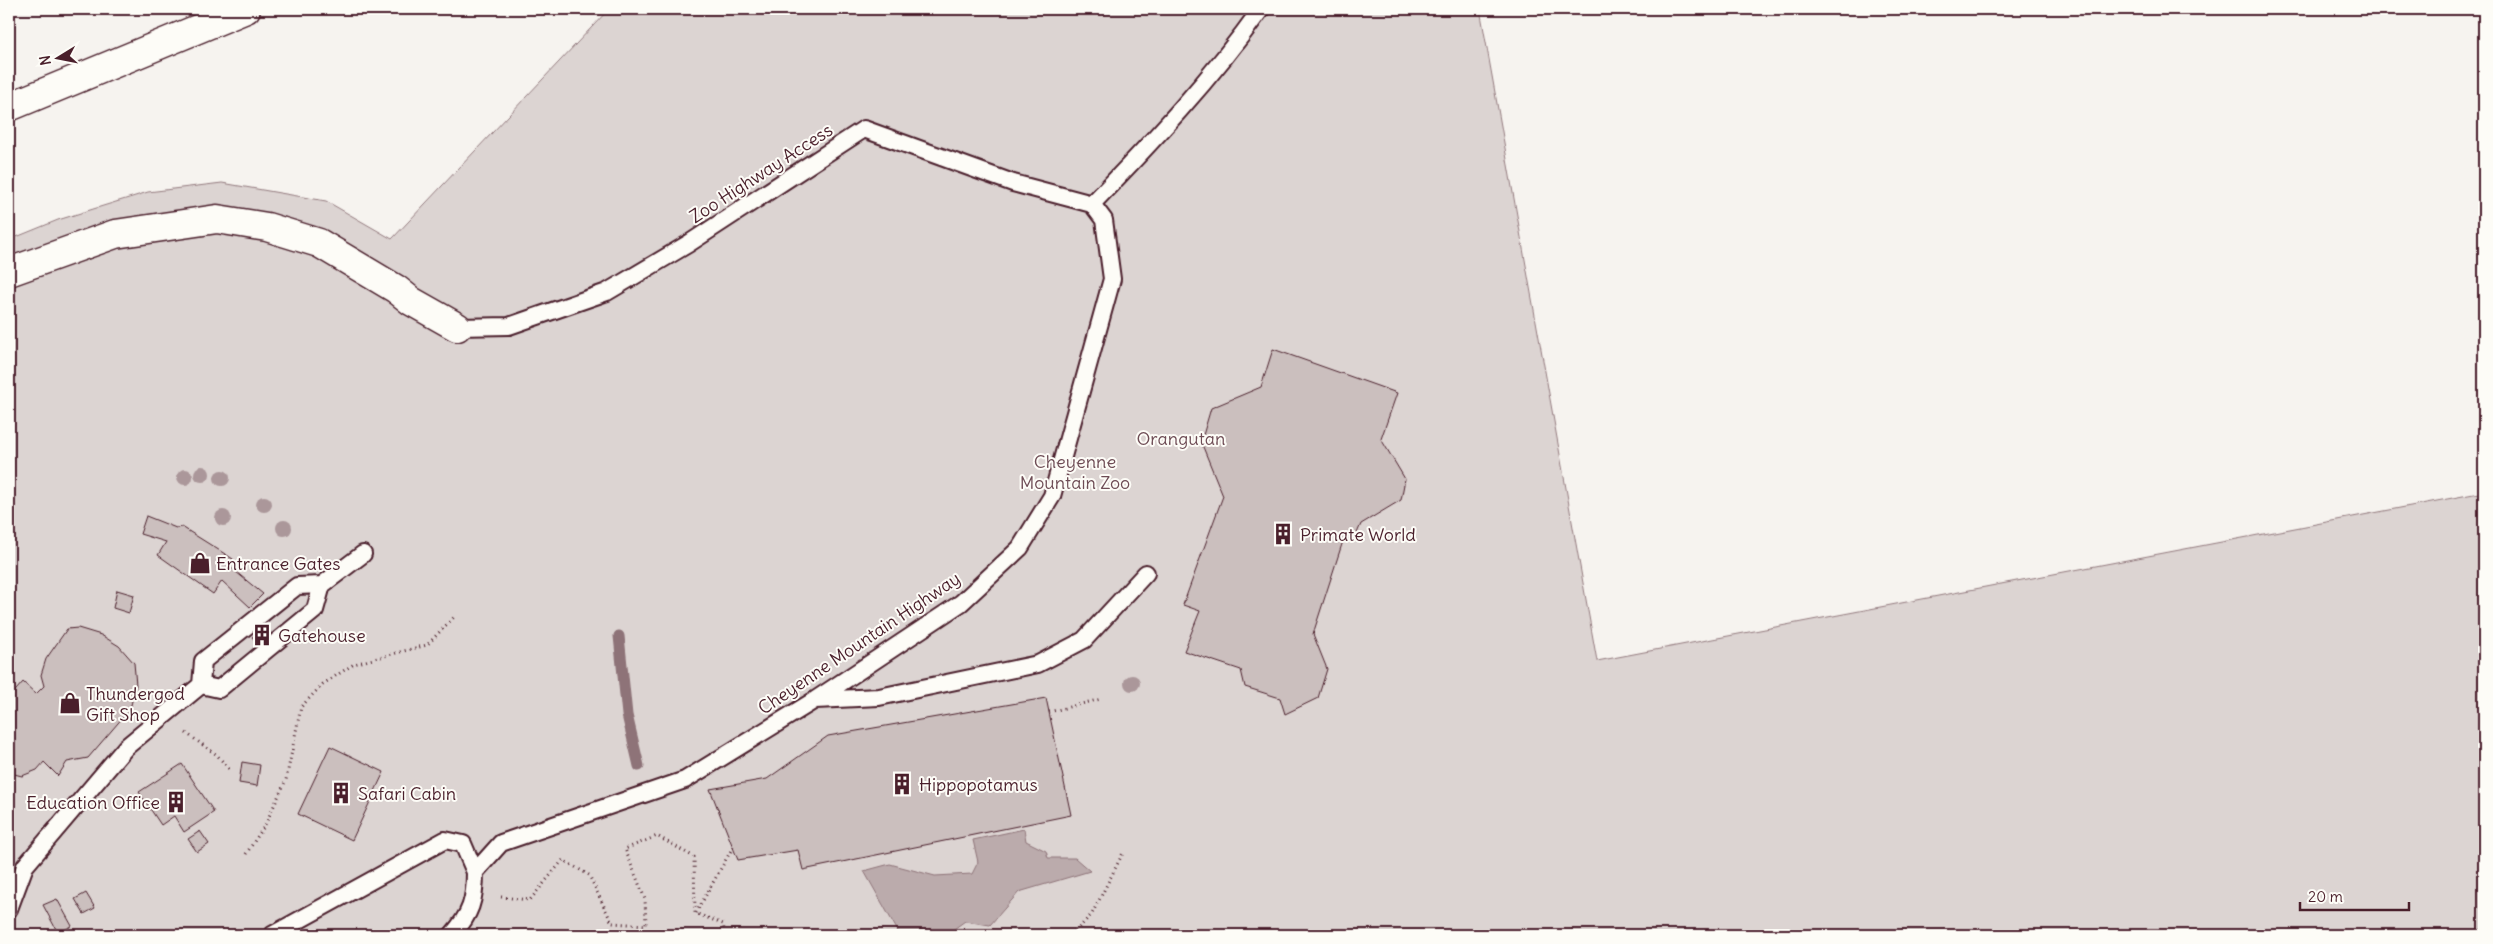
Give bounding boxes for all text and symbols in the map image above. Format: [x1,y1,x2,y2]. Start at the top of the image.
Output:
north arrow [32,32,82,82]
text: N [35,54,55,67]
street label: Zoo Highway Access [685,118,837,228]
park label: Orangutan [1136,427,1226,450]
park label: Cheyenne Mountain Zoo [1020,450,1130,494]
building icon: Primate World [1270,521,1296,547]
place label: Primate World [1300,523,1416,546]
shop icon: Entrance Gates [187,550,213,576]
place label: Entrance Gates [216,552,341,575]
street label: Cheyenne Mountain Highway [754,567,964,719]
building icon: Gatehouse [249,622,275,648]
place label: Gatehouse [278,624,366,647]
place label: Thundergod Gift Shop [86,682,185,726]
shop icon: Thundergod Gift Shop [57,690,83,716]
building icon: Hippopotamus [889,771,915,797]
place label: Hippopotamus [919,773,1038,796]
building icon: Safari Cabin [328,780,354,806]
place label: Safari Cabin [358,782,456,805]
building icon: Education Office [163,789,189,815]
place label: Education Office [26,791,160,814]
scale bar [2300,879,2409,911]
text: 20 m [2308,887,2343,906]

